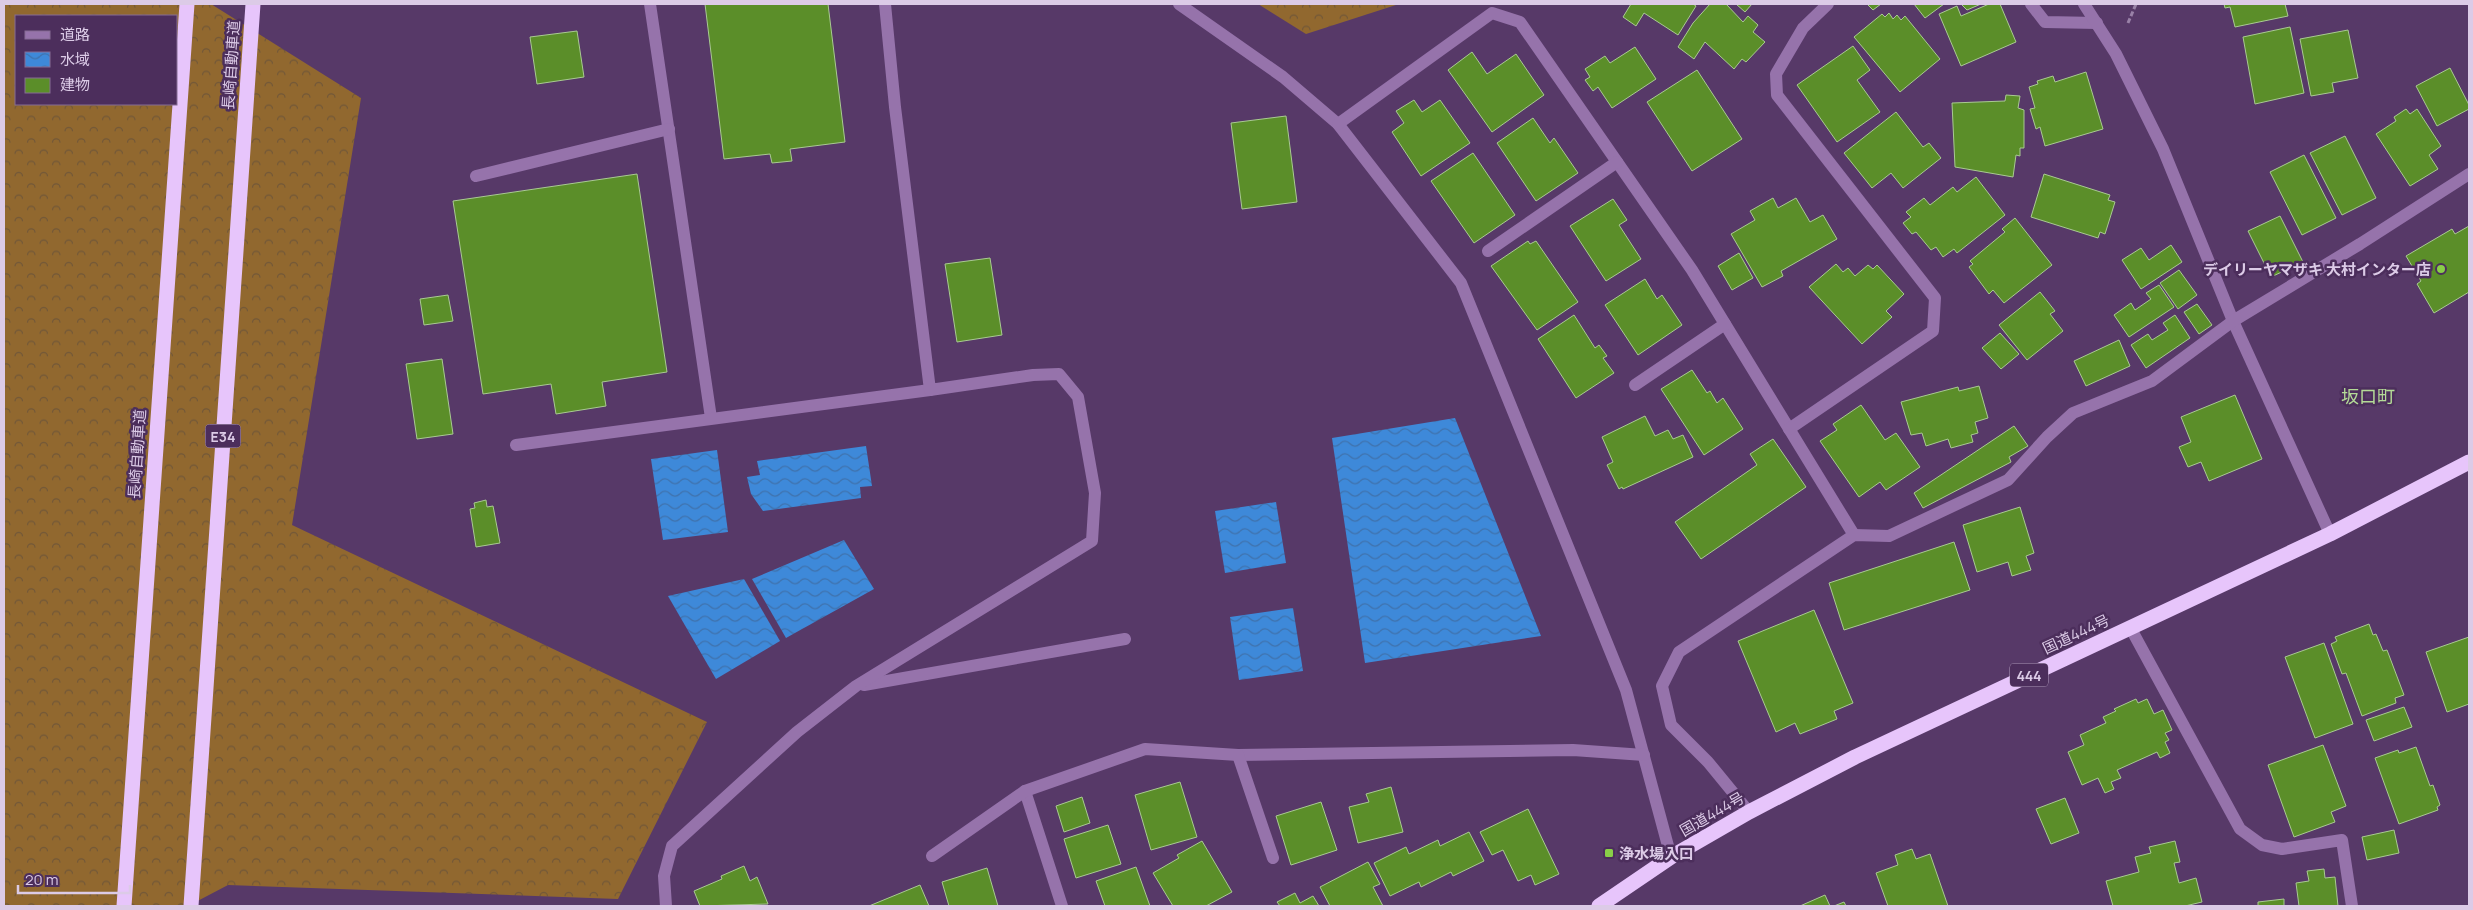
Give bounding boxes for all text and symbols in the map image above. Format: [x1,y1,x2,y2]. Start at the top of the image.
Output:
legend [15,15,178,105]
street label: 長崎自動車道 [217,19,245,111]
text: 道路 [60,24,90,45]
text: 水域 [60,49,90,70]
text: 建物 [60,74,90,95]
place label: デイリーヤマザキ 大村インター店 [2203,259,2431,280]
marker: デイリーヤマザキ 大村インター店 [2435,263,2447,275]
district label: 坂口町 [2341,384,2395,408]
street label: 長崎自動車道 [123,408,151,500]
road number: E34 [206,424,240,448]
street label: 国道444号 [2039,609,2113,659]
road number: 444 [2010,664,2048,686]
street label: 国道444号 [1676,787,1748,841]
place label: 浄水場入口 [1619,843,1694,864]
marker: 浄水場入口 [1603,847,1615,859]
scale bar [18,862,130,894]
text: 20 m [25,869,58,890]

